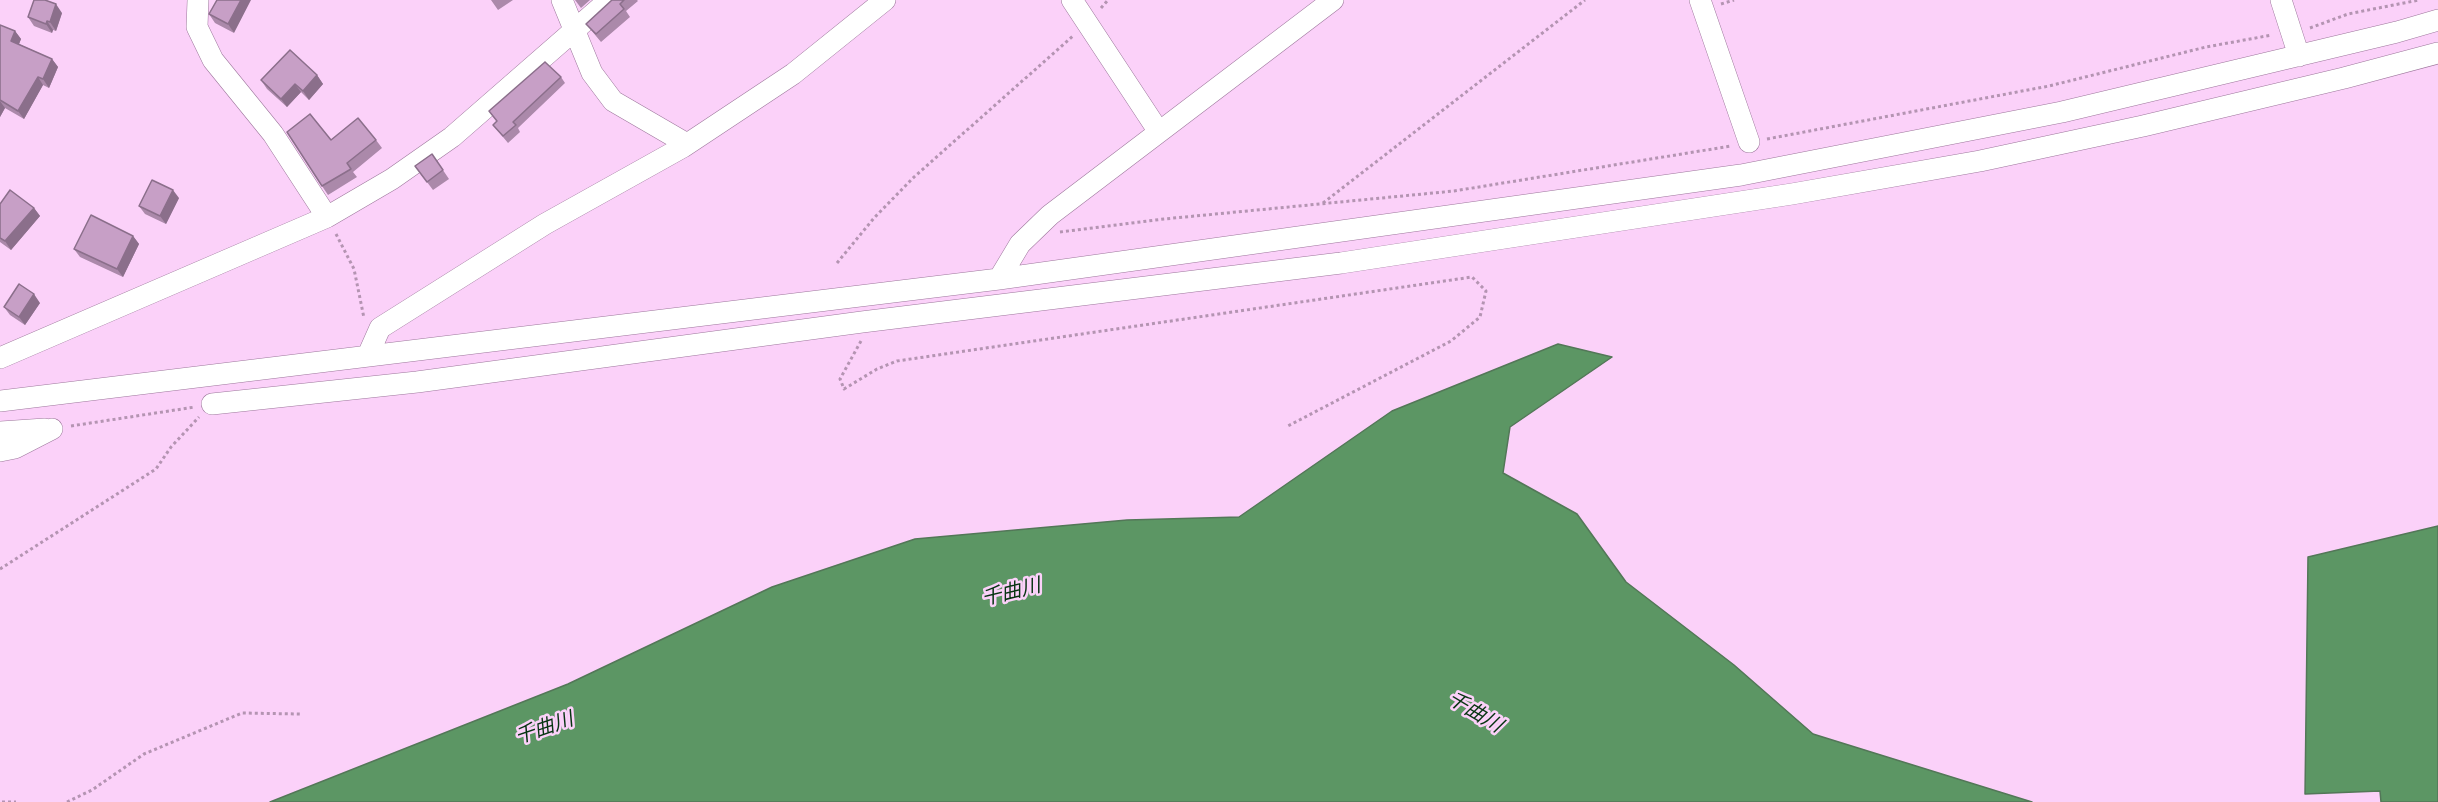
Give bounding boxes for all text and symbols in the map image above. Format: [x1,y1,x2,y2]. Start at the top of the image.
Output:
water label: 千曲川 [979,573,1043,611]
water label: 千曲川 [1443,686,1507,738]
water label: 千曲川 [512,707,576,749]

